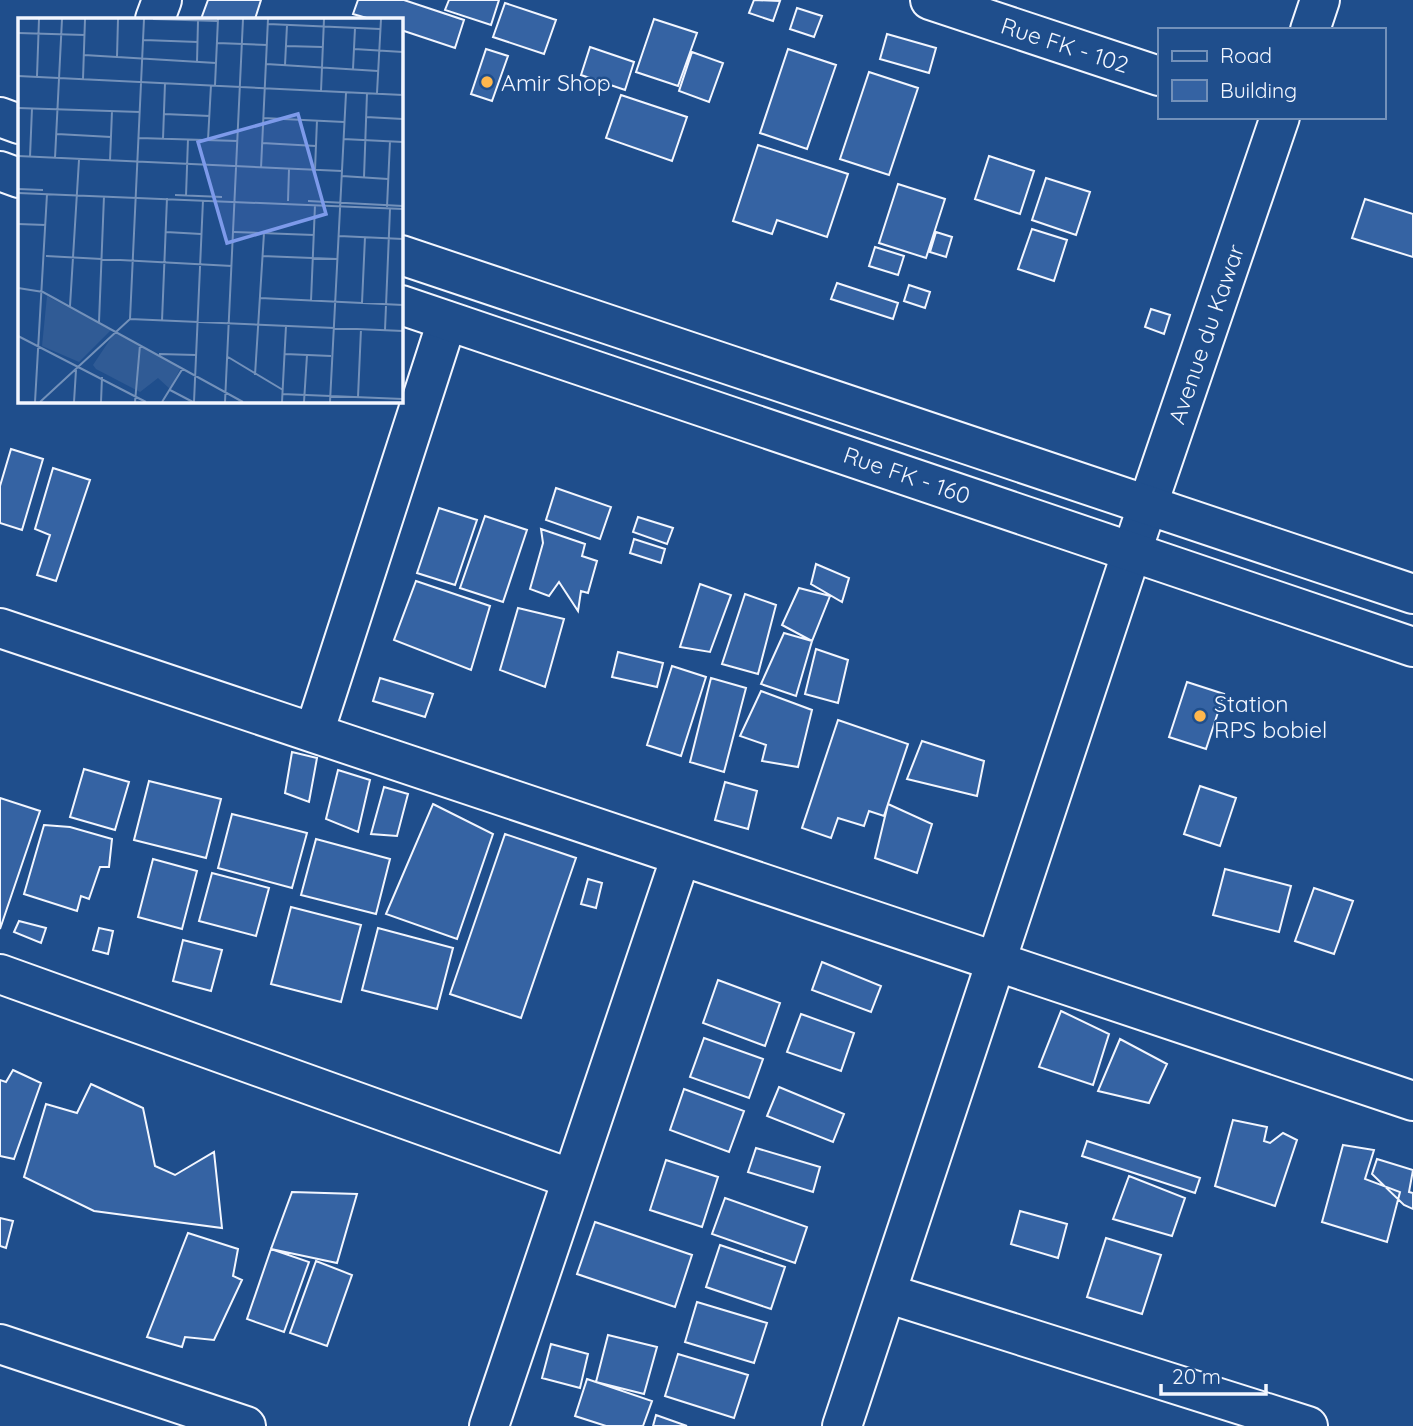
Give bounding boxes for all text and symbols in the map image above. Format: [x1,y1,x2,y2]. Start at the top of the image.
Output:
street label: Rue FK - 102 [997,11,1133,79]
inset map [18,18,402,402]
legend [1158,28,1385,119]
text: Road [1220,42,1272,68]
place label: Amir Shop [501,68,611,97]
marker: Amir Shop [479,74,495,90]
text: Building [1220,77,1297,103]
street label: Avenue du Kawar [1162,240,1250,428]
street label: Rue FK - 160 [840,440,974,510]
place label: Station RPS bobiel [1214,689,1327,744]
marker: Station RPS bobiel [1192,708,1208,724]
scale bar [1161,1352,1266,1396]
text: 20 m [1172,1363,1221,1389]

